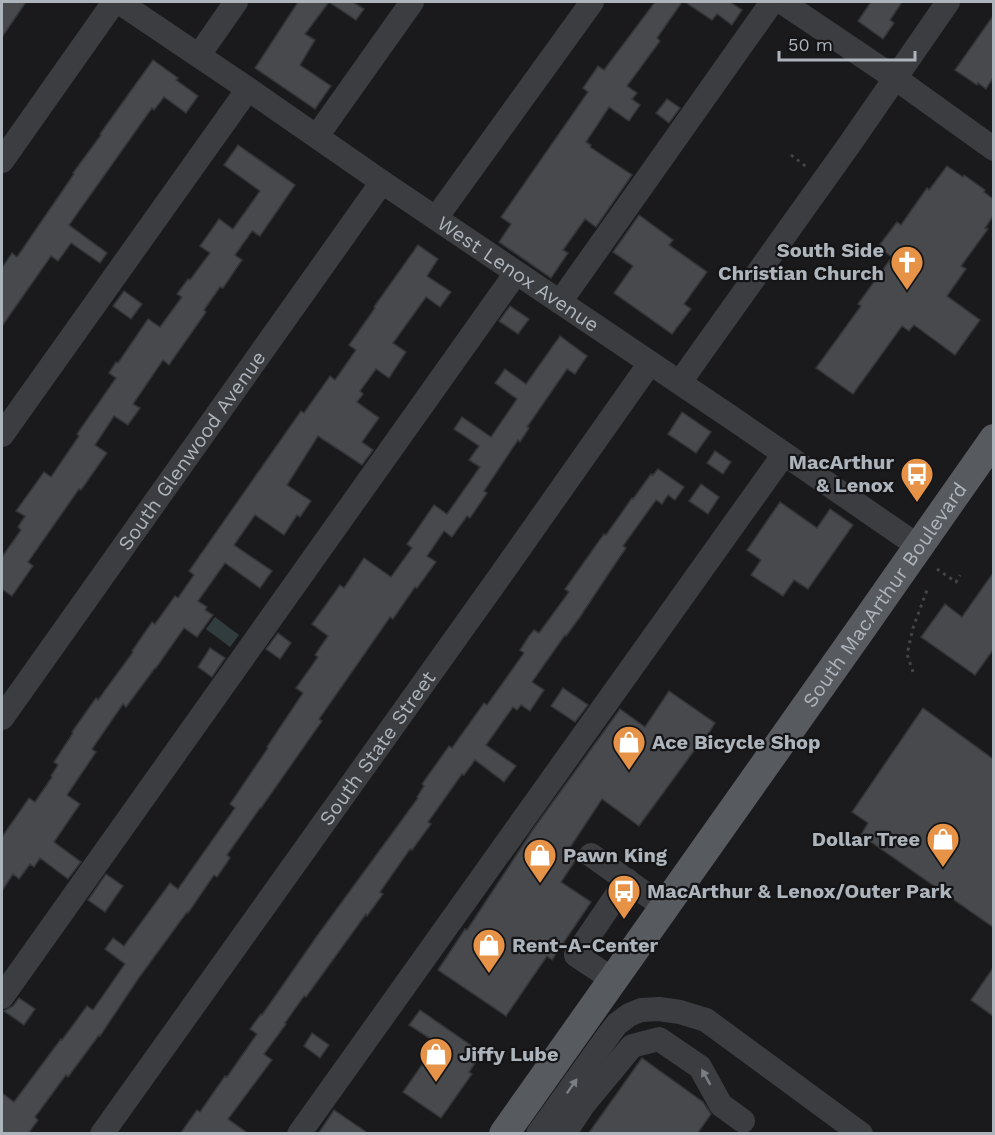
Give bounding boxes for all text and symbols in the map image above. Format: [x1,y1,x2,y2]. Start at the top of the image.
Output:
scale bar [779,24,916,62]
text: 50 m [788,34,833,55]
street label: West Lenox Avenue [433,211,604,337]
place label: South Side Christian Church [718,238,884,285]
church icon: South Side Christian Church [889,244,925,291]
street label: South Glenwood Avenue [113,346,271,555]
place label: MacArthur & Lenox [789,450,894,497]
bus stop icon: MacArthur & Lenox [899,456,935,503]
street label: South MacArthur Boulevard [797,478,972,712]
street label: South State Street [314,666,441,830]
shop icon: Ace Bicycle Shop [611,724,647,771]
place label: Ace Bicycle Shop [652,730,821,754]
shop icon: Dollar Tree [925,821,961,868]
place label: Dollar Tree [812,827,920,851]
shop icon: Pawn King [522,837,558,884]
place label: Pawn King [563,843,668,867]
bus stop icon: MacArthur & Lenox/Outer Park [606,873,642,920]
place label: MacArthur & Lenox/Outer Park [647,879,952,903]
shop icon: Rent-A-Center [471,927,507,974]
place label: Rent-A-Center [512,933,659,957]
shop icon: Jiffy Lube [418,1036,454,1083]
place label: Jiffy Lube [459,1042,558,1066]
one-way arrow [701,1069,711,1086]
one-way arrow [566,1078,577,1094]

